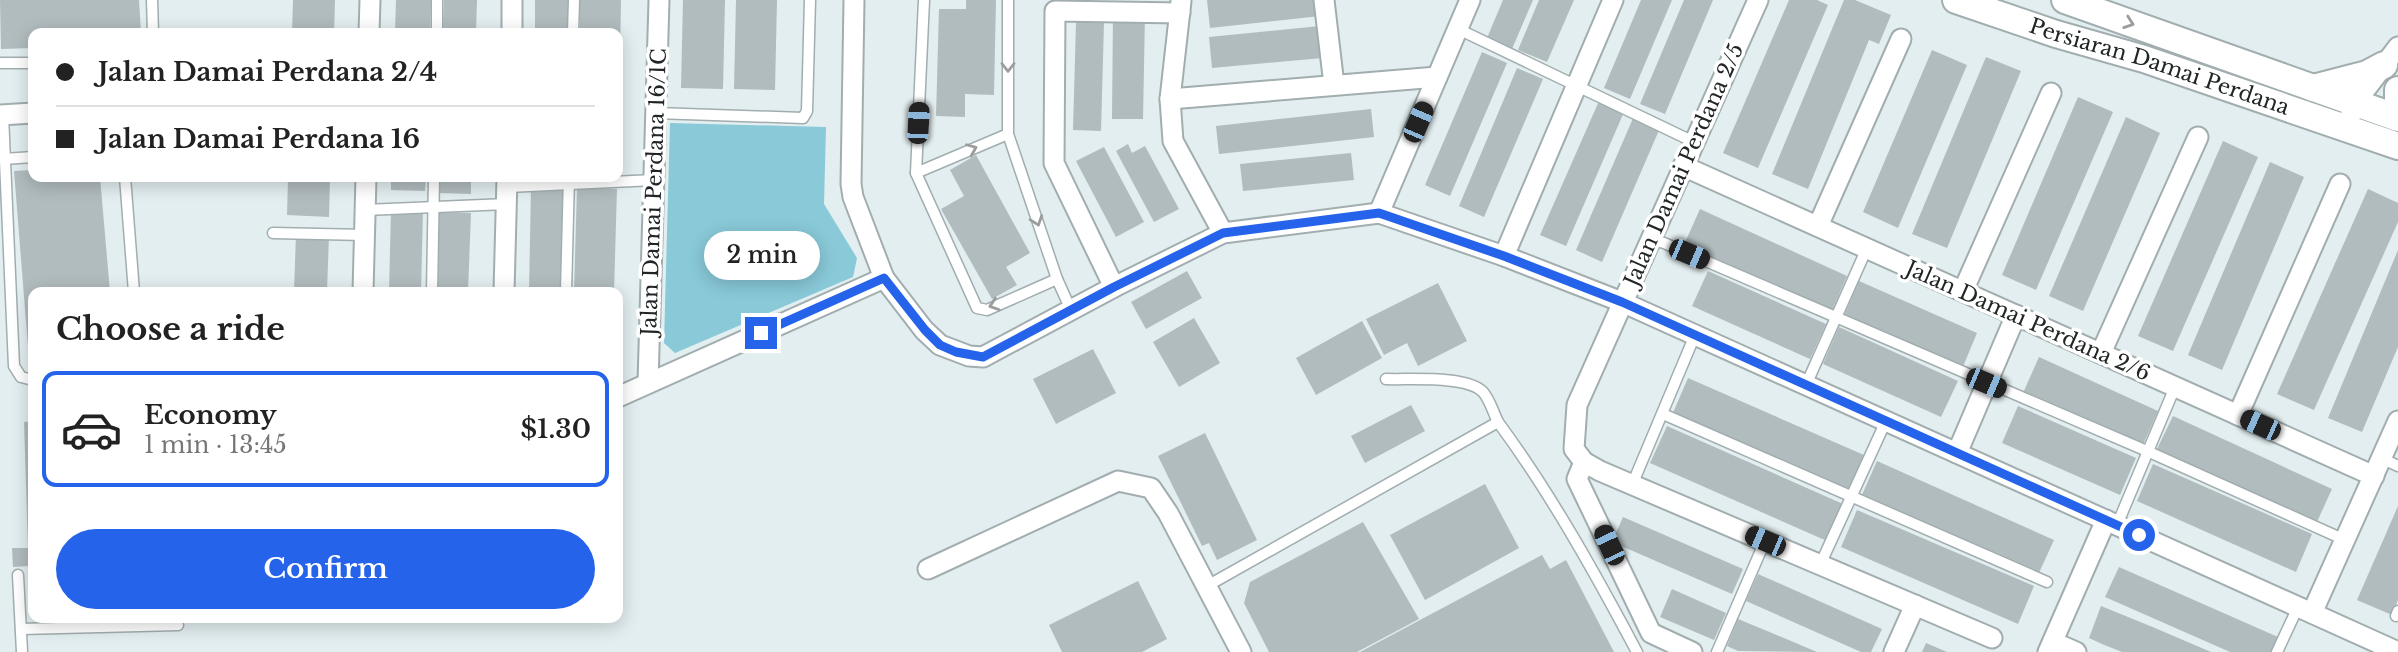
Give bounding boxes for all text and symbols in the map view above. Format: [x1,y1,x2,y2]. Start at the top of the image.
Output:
street label: Persiaran Damai Perdana [2026,13,2293,121]
one-way arrow [2123,15,2135,29]
street label: Jalan Damai Perdana 2/5 [1617,40,1749,293]
street label: Jalan Damai Perdana 16/1C [636,48,672,339]
text: Jalan Damai Perdana 2/4 [98,56,437,88]
one-way arrow [1000,62,1016,73]
car [1401,99,1436,145]
car [907,101,930,145]
text: Jalan Damai Perdana 16 [98,123,420,155]
one-way arrow [965,143,977,157]
one-way arrow [1029,215,1044,227]
callout: 2 min [703,232,819,280]
car [1666,236,1713,272]
text: 2 min [727,241,797,269]
street label: Jalan Damai Perdana 2/6 [1899,254,2154,387]
one-way arrow [989,297,1001,312]
text: Choose a ride [56,309,285,349]
route end [745,317,777,349]
car [1963,365,2010,401]
icon: car [60,398,123,461]
text: Economy [144,399,277,431]
car [2237,407,2284,443]
text: $1.30 [521,413,591,445]
text: 1 min · 13:45 [144,431,287,459]
route start [2123,519,2155,551]
car [1591,522,1628,568]
car [1742,523,1789,559]
button: Confirm [56,529,595,609]

